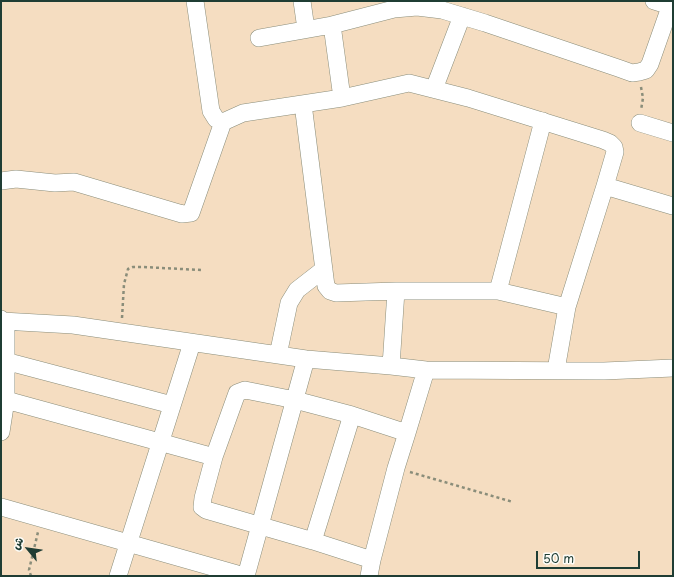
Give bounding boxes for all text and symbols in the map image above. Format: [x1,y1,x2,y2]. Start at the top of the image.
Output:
north arrow [8,529,48,569]
text: ش [7,534,27,552]
scale bar [538,543,642,569]
text: 50 m [543,549,574,567]

